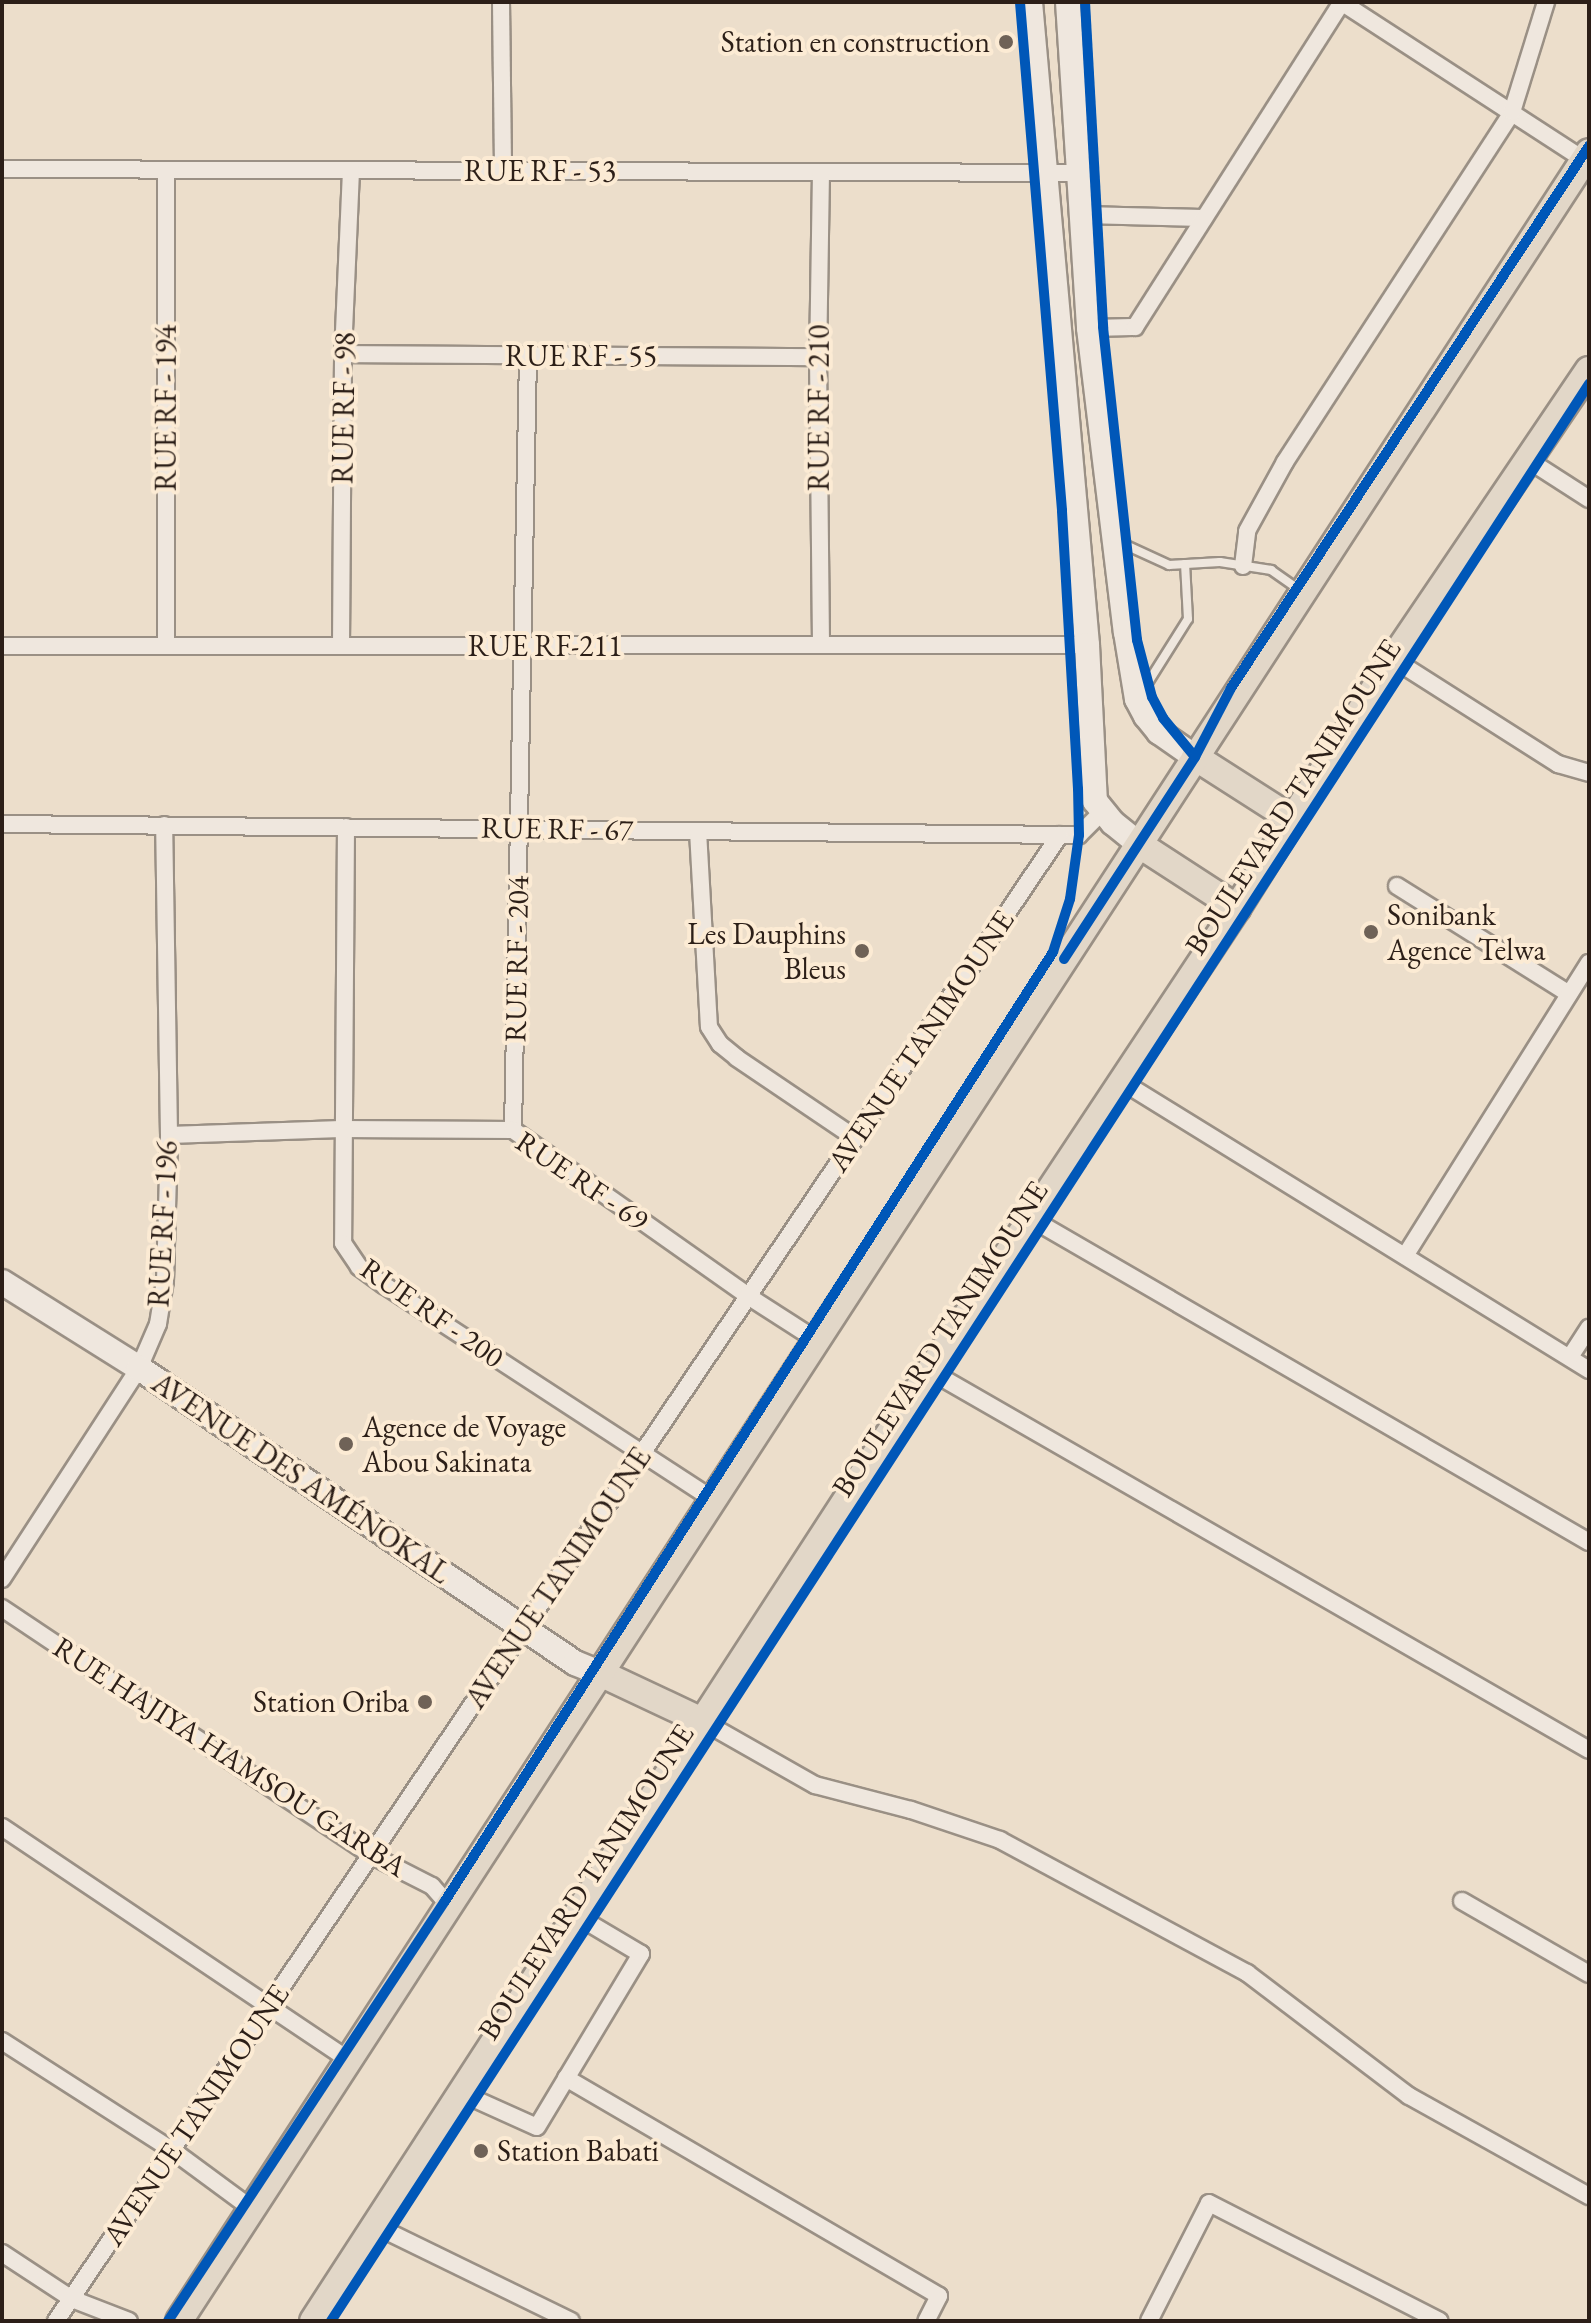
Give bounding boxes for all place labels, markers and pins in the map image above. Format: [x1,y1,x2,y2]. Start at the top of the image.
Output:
place label: Station en construction [721,24,990,60]
marker: Station en construction [997,33,1015,51]
place label: Sonibank Agence Telwa [1387,897,1546,968]
place label: Les Dauphins Bleus [687,916,846,986]
marker: Sonibank Agence Telwa [1362,923,1380,941]
marker: Les Dauphins Bleus [853,942,871,960]
place label: Agence de Voyage Abou Sakinata [362,1409,566,1480]
marker: Agence de Voyage Abou Sakinata [337,1435,355,1453]
place label: Station Oriba [253,1684,409,1720]
marker: Station Oriba [416,1693,434,1711]
place label: Station Babati [497,2133,659,2169]
marker: Station Babati [472,2142,490,2160]

